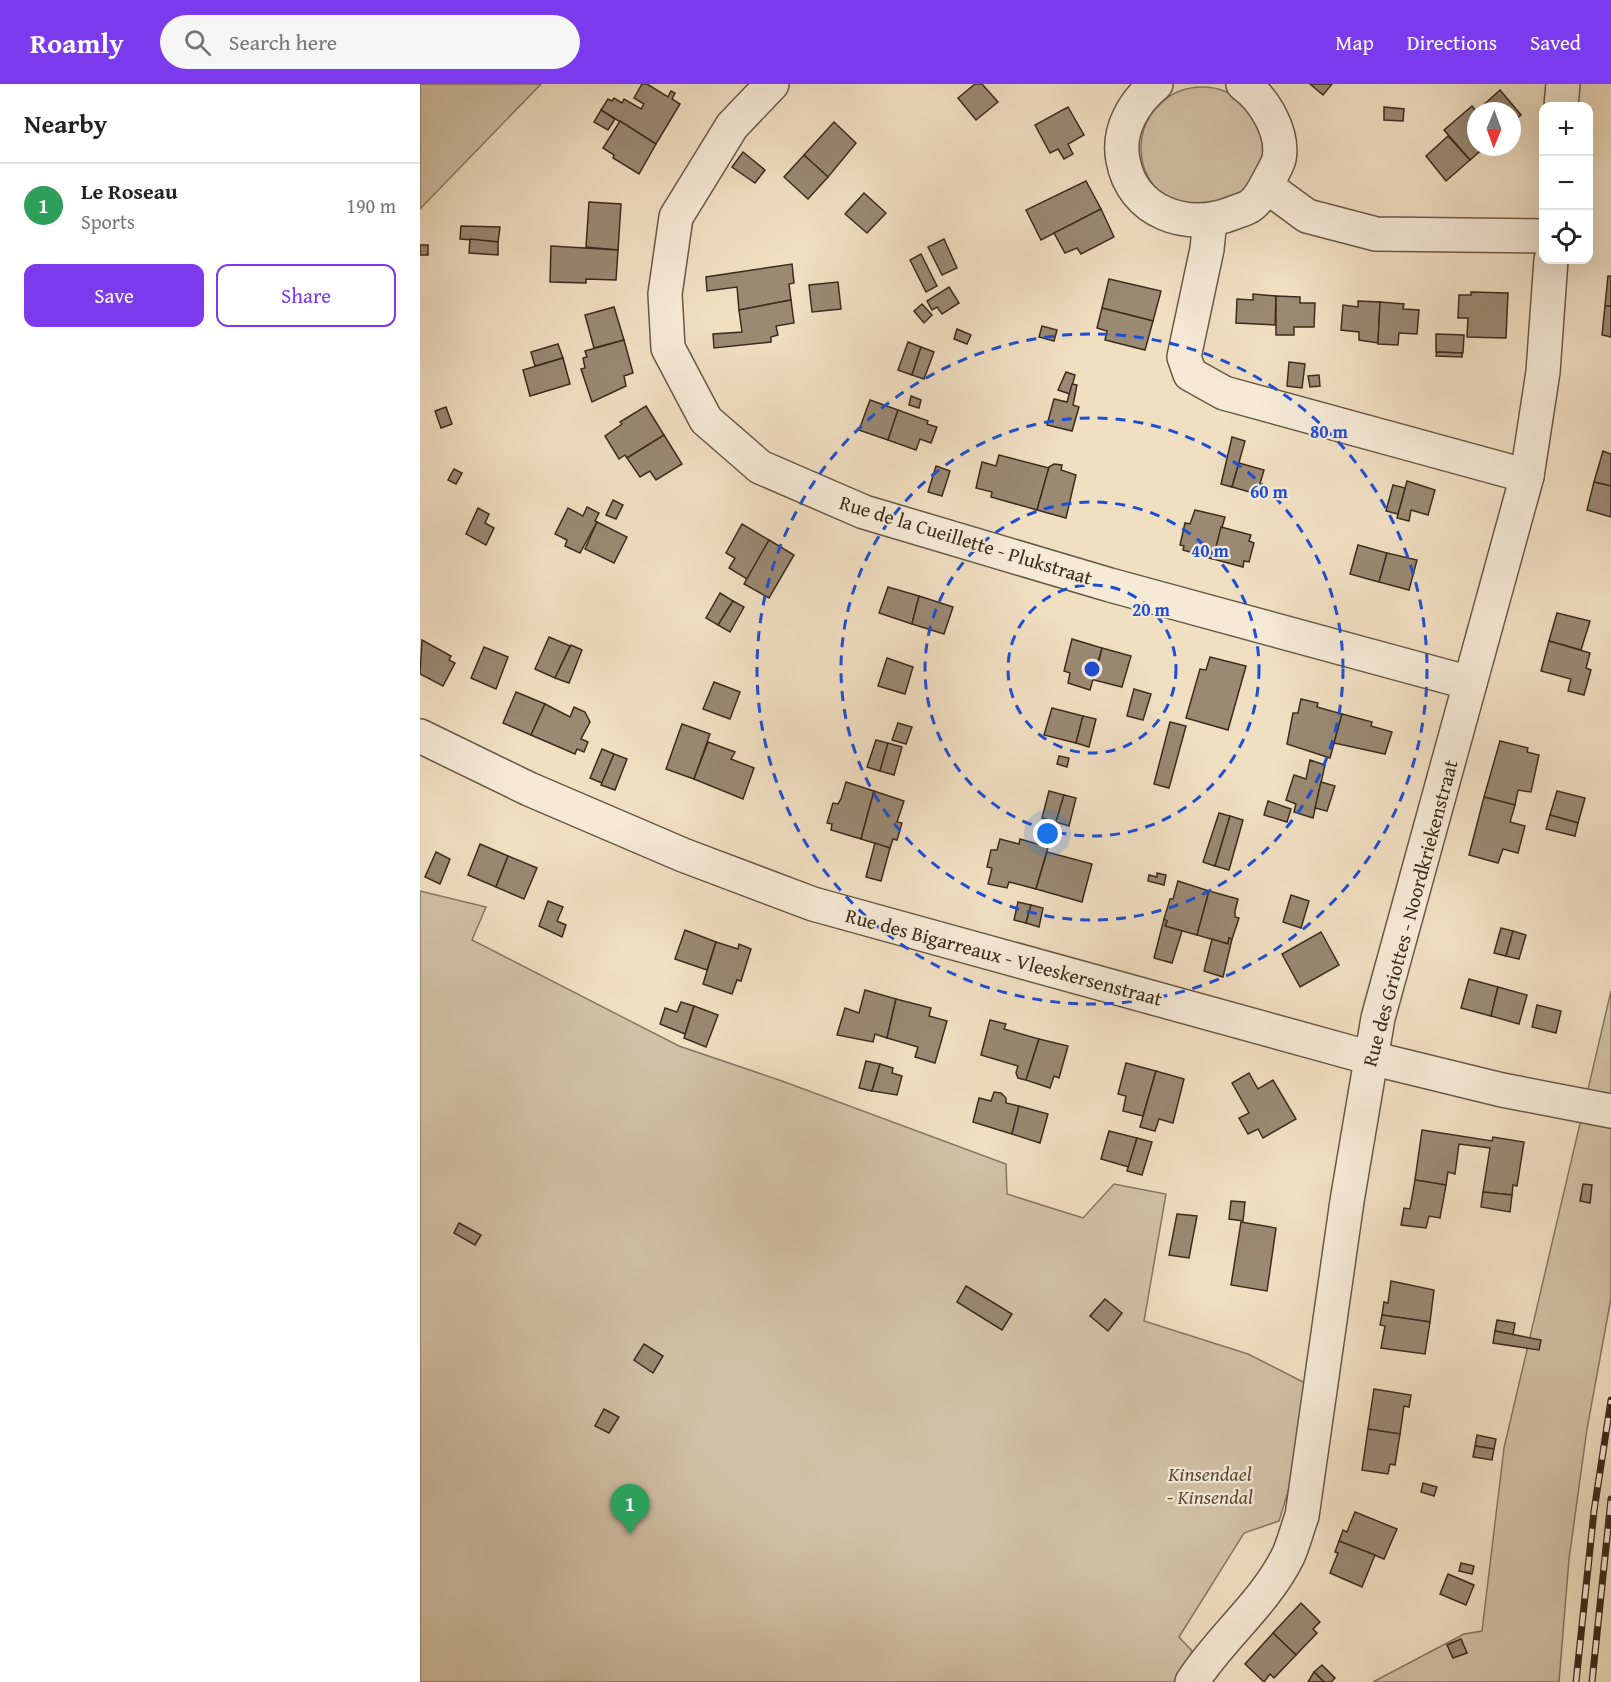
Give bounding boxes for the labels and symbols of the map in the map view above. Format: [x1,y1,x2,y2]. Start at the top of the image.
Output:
north arrow [1467,102,1521,156]
text: 80 m [1310,418,1349,445]
text: 60 m [1250,478,1289,505]
street label: Rue de la Cueillette - Plukstraat [836,487,1096,592]
text: 40 m [1191,537,1230,564]
text: 20 m [1132,596,1171,623]
centre of rings [1082,659,1102,679]
street label: Rue des Griottes - Noordkriekenstraat [1355,756,1464,1069]
your location [1033,819,1062,848]
street label: Rue des Bigarreaux - Vleeskersenstraat [842,900,1166,1013]
park label: Kinsendael - Kinsendal [1167,1459,1253,1511]
pin: 1 [610,1484,650,1534]

